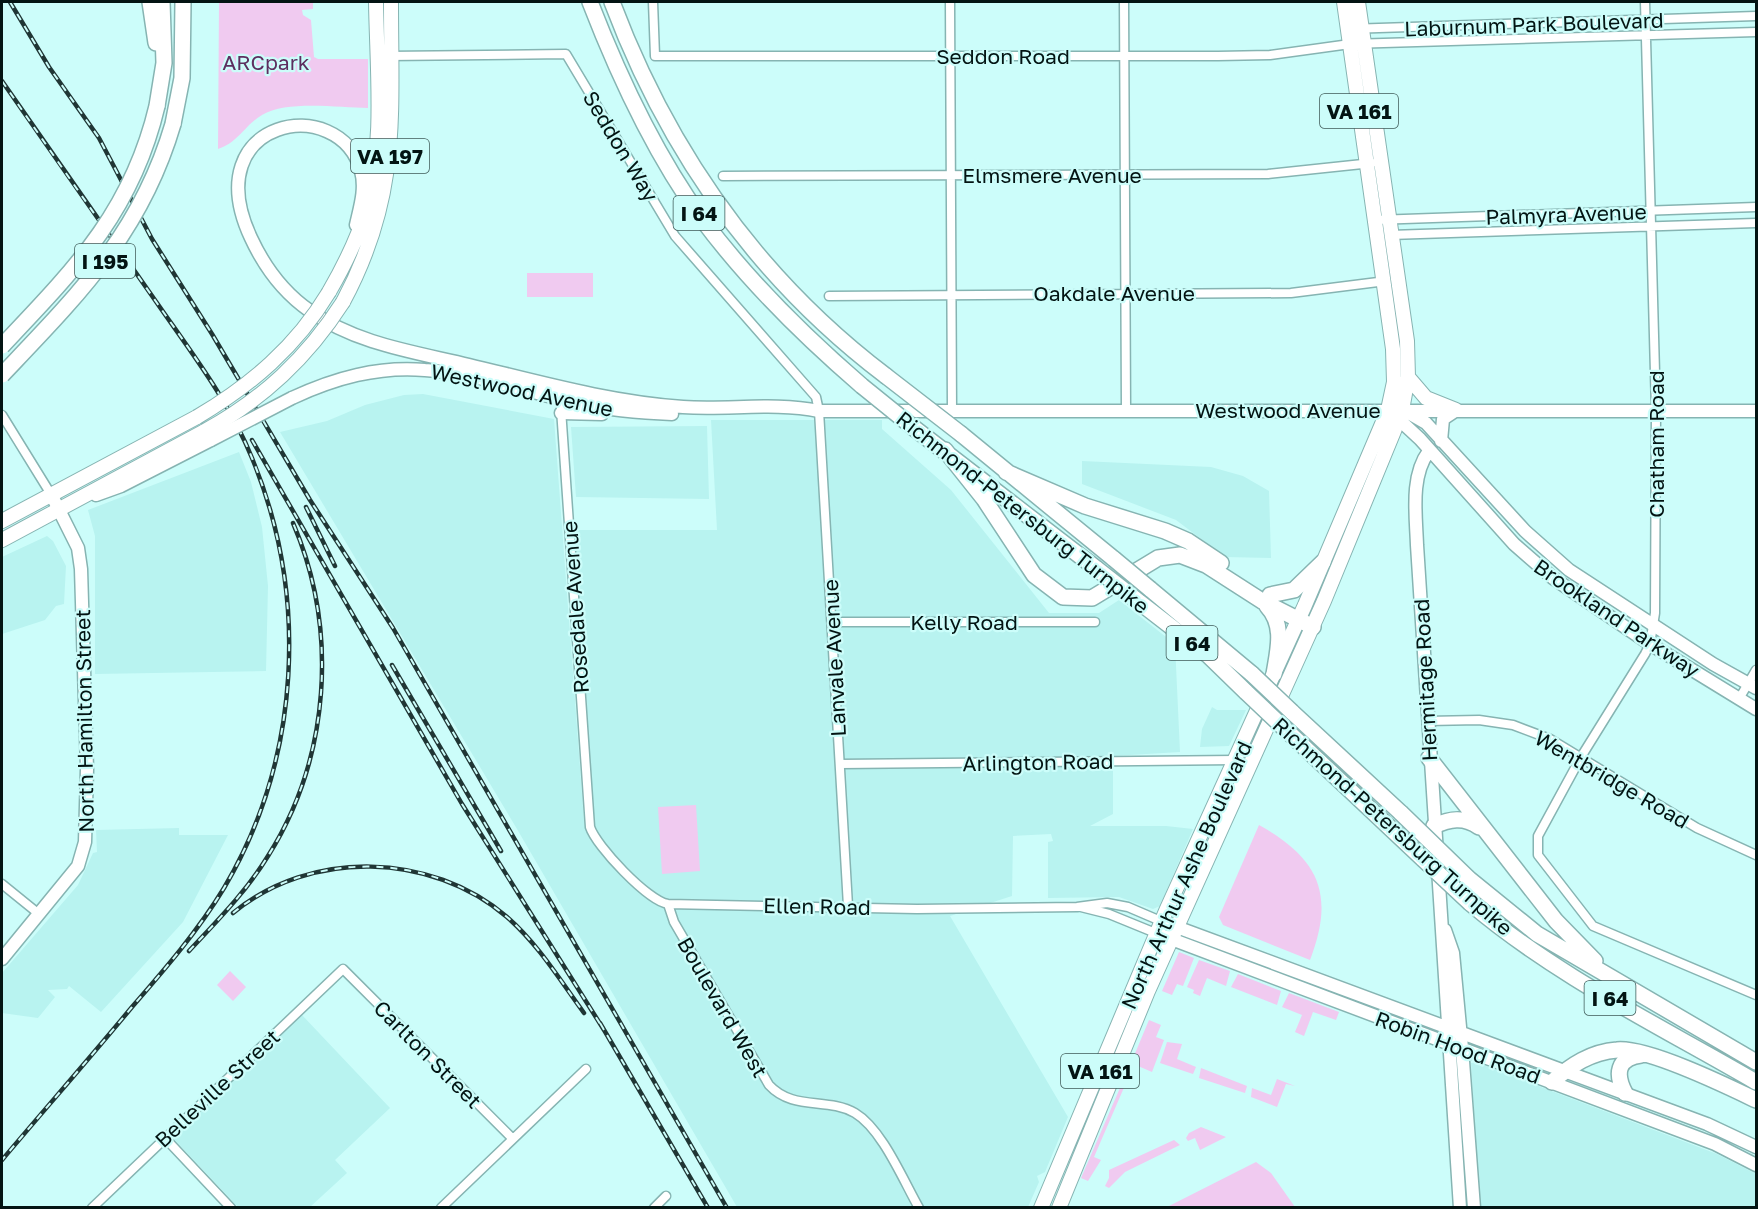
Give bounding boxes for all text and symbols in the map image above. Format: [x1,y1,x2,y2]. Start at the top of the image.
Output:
street label: Laburnum Park Boulevard [1404,6,1664,42]
street label: Seddon Road [936,43,1070,69]
park label: ARCpark [222,49,310,75]
street label: Seddon Way [578,86,664,206]
road number: VA 161 [1320,94,1398,128]
road number: VA 197 [351,139,429,173]
street label: Elmsmere Avenue [962,162,1142,188]
road number: I 64 [674,196,724,230]
street label: Palmyra Avenue [1485,198,1647,230]
road number: I 195 [75,244,135,278]
street label: Oakdale Avenue [1033,280,1195,306]
street label: Westwood Avenue [429,358,615,422]
street label: Chatham Road [1643,370,1669,518]
street label: Westwood Avenue [1195,397,1381,423]
street label: Richmond-Petersburg Turnpike [891,405,1155,619]
street label: Rosedale Avenue [556,520,594,694]
street label: Brookland Parkway [1529,553,1705,683]
street label: Lanvale Avenue [817,579,851,737]
street label: Hermitage Road [1408,598,1442,762]
street label: North Hamilton Street [69,609,99,833]
street label: Kelly Road [910,609,1018,635]
road number: I 64 [1166,626,1218,660]
street label: Richmond-Petersburg Turnpike [1268,711,1518,941]
street label: Wentbridge Road [1530,724,1694,834]
street label: North Arthur Ashe Boulevard [1115,737,1257,1013]
street label: Arlington Road [962,748,1114,776]
street label: Ellen Road [763,892,871,920]
street label: Boulevard West [672,932,774,1082]
road number: I 64 [1584,981,1636,1015]
street label: Carlton Street [369,995,487,1113]
street label: Robin Hood Road [1372,1005,1544,1089]
street label: Belleville Street [149,1023,285,1153]
road number: VA 161 [1061,1054,1139,1088]

